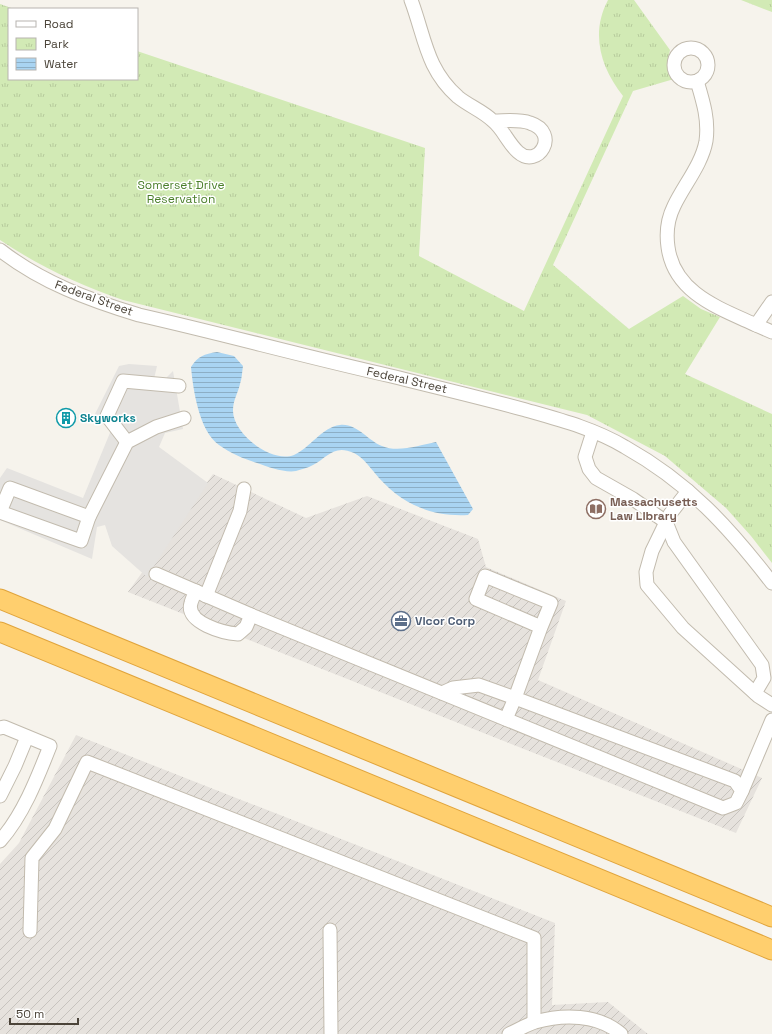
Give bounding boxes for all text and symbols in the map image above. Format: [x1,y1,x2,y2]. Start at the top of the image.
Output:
legend [8,8,138,80]
text: Road [44,16,73,32]
text: Park [44,36,69,52]
text: Water [44,56,78,72]
park label: Somerset Drive Reservation [137,177,225,207]
street label: Federal Street [53,276,135,320]
street label: Federal Street [365,363,449,397]
building icon: Skyworks [55,407,77,429]
place label: Skyworks [80,410,136,426]
place label: Massachusetts Law Library [610,494,697,524]
library icon: Massachusetts Law Library [585,498,607,520]
office icon: Vicor Corp [390,610,412,632]
place label: Vicor Corp [415,613,476,629]
scale bar [10,1000,78,1026]
text: 50 m [16,1006,44,1022]

